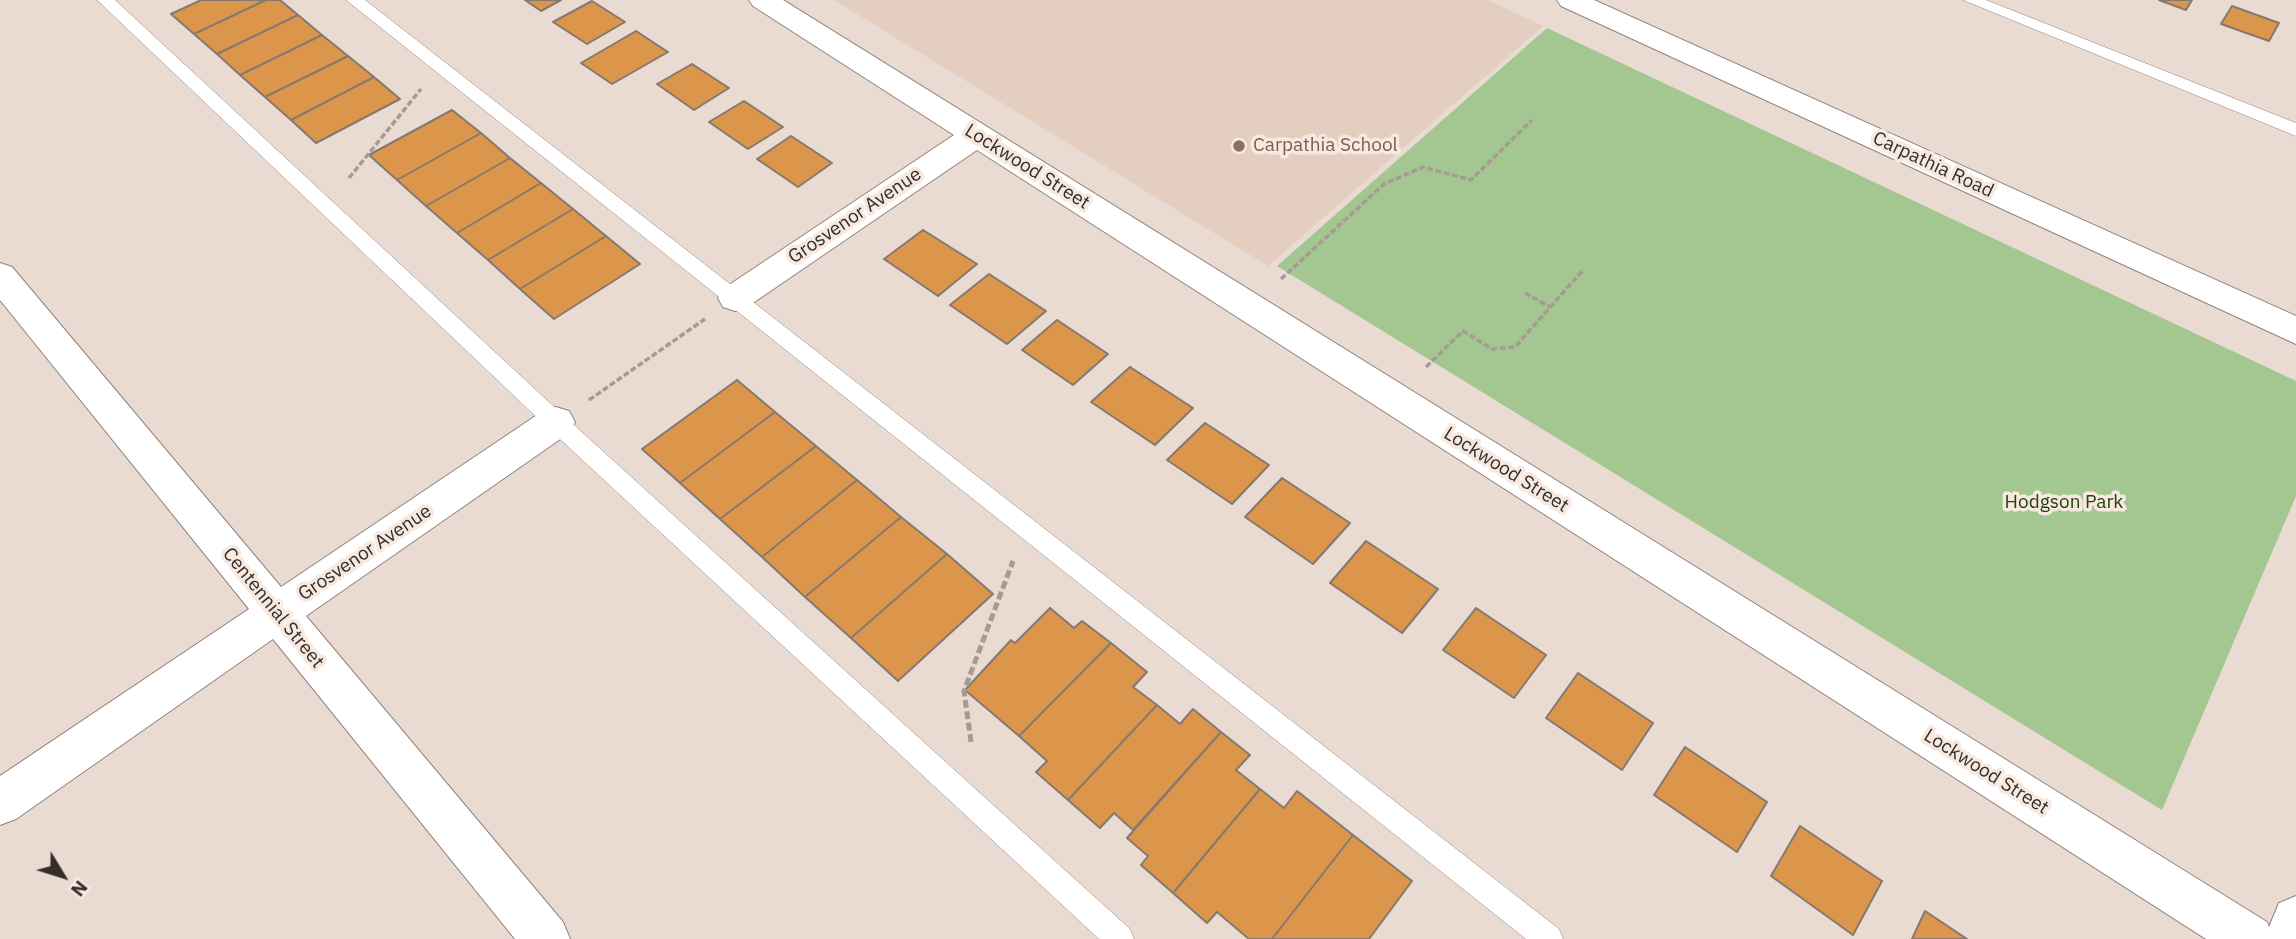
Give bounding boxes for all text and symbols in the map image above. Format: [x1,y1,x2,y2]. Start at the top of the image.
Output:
street label: Lockwood Street [960,119,1094,215]
street label: Carpathia Road [1869,127,1997,203]
place label: Carpathia School [1253,135,1398,157]
marker: Carpathia School [1231,138,1247,154]
street label: Grosvenor Avenue [784,163,926,269]
street label: Lockwood Street [1439,422,1573,518]
park label: Hodgson Park [2005,492,2123,514]
street label: Grosvenor Avenue [294,500,436,606]
street label: Centennial Street [217,543,329,673]
street label: Lockwood Street [1919,724,2053,820]
north arrow [28,841,98,911]
text: N [66,876,93,902]

